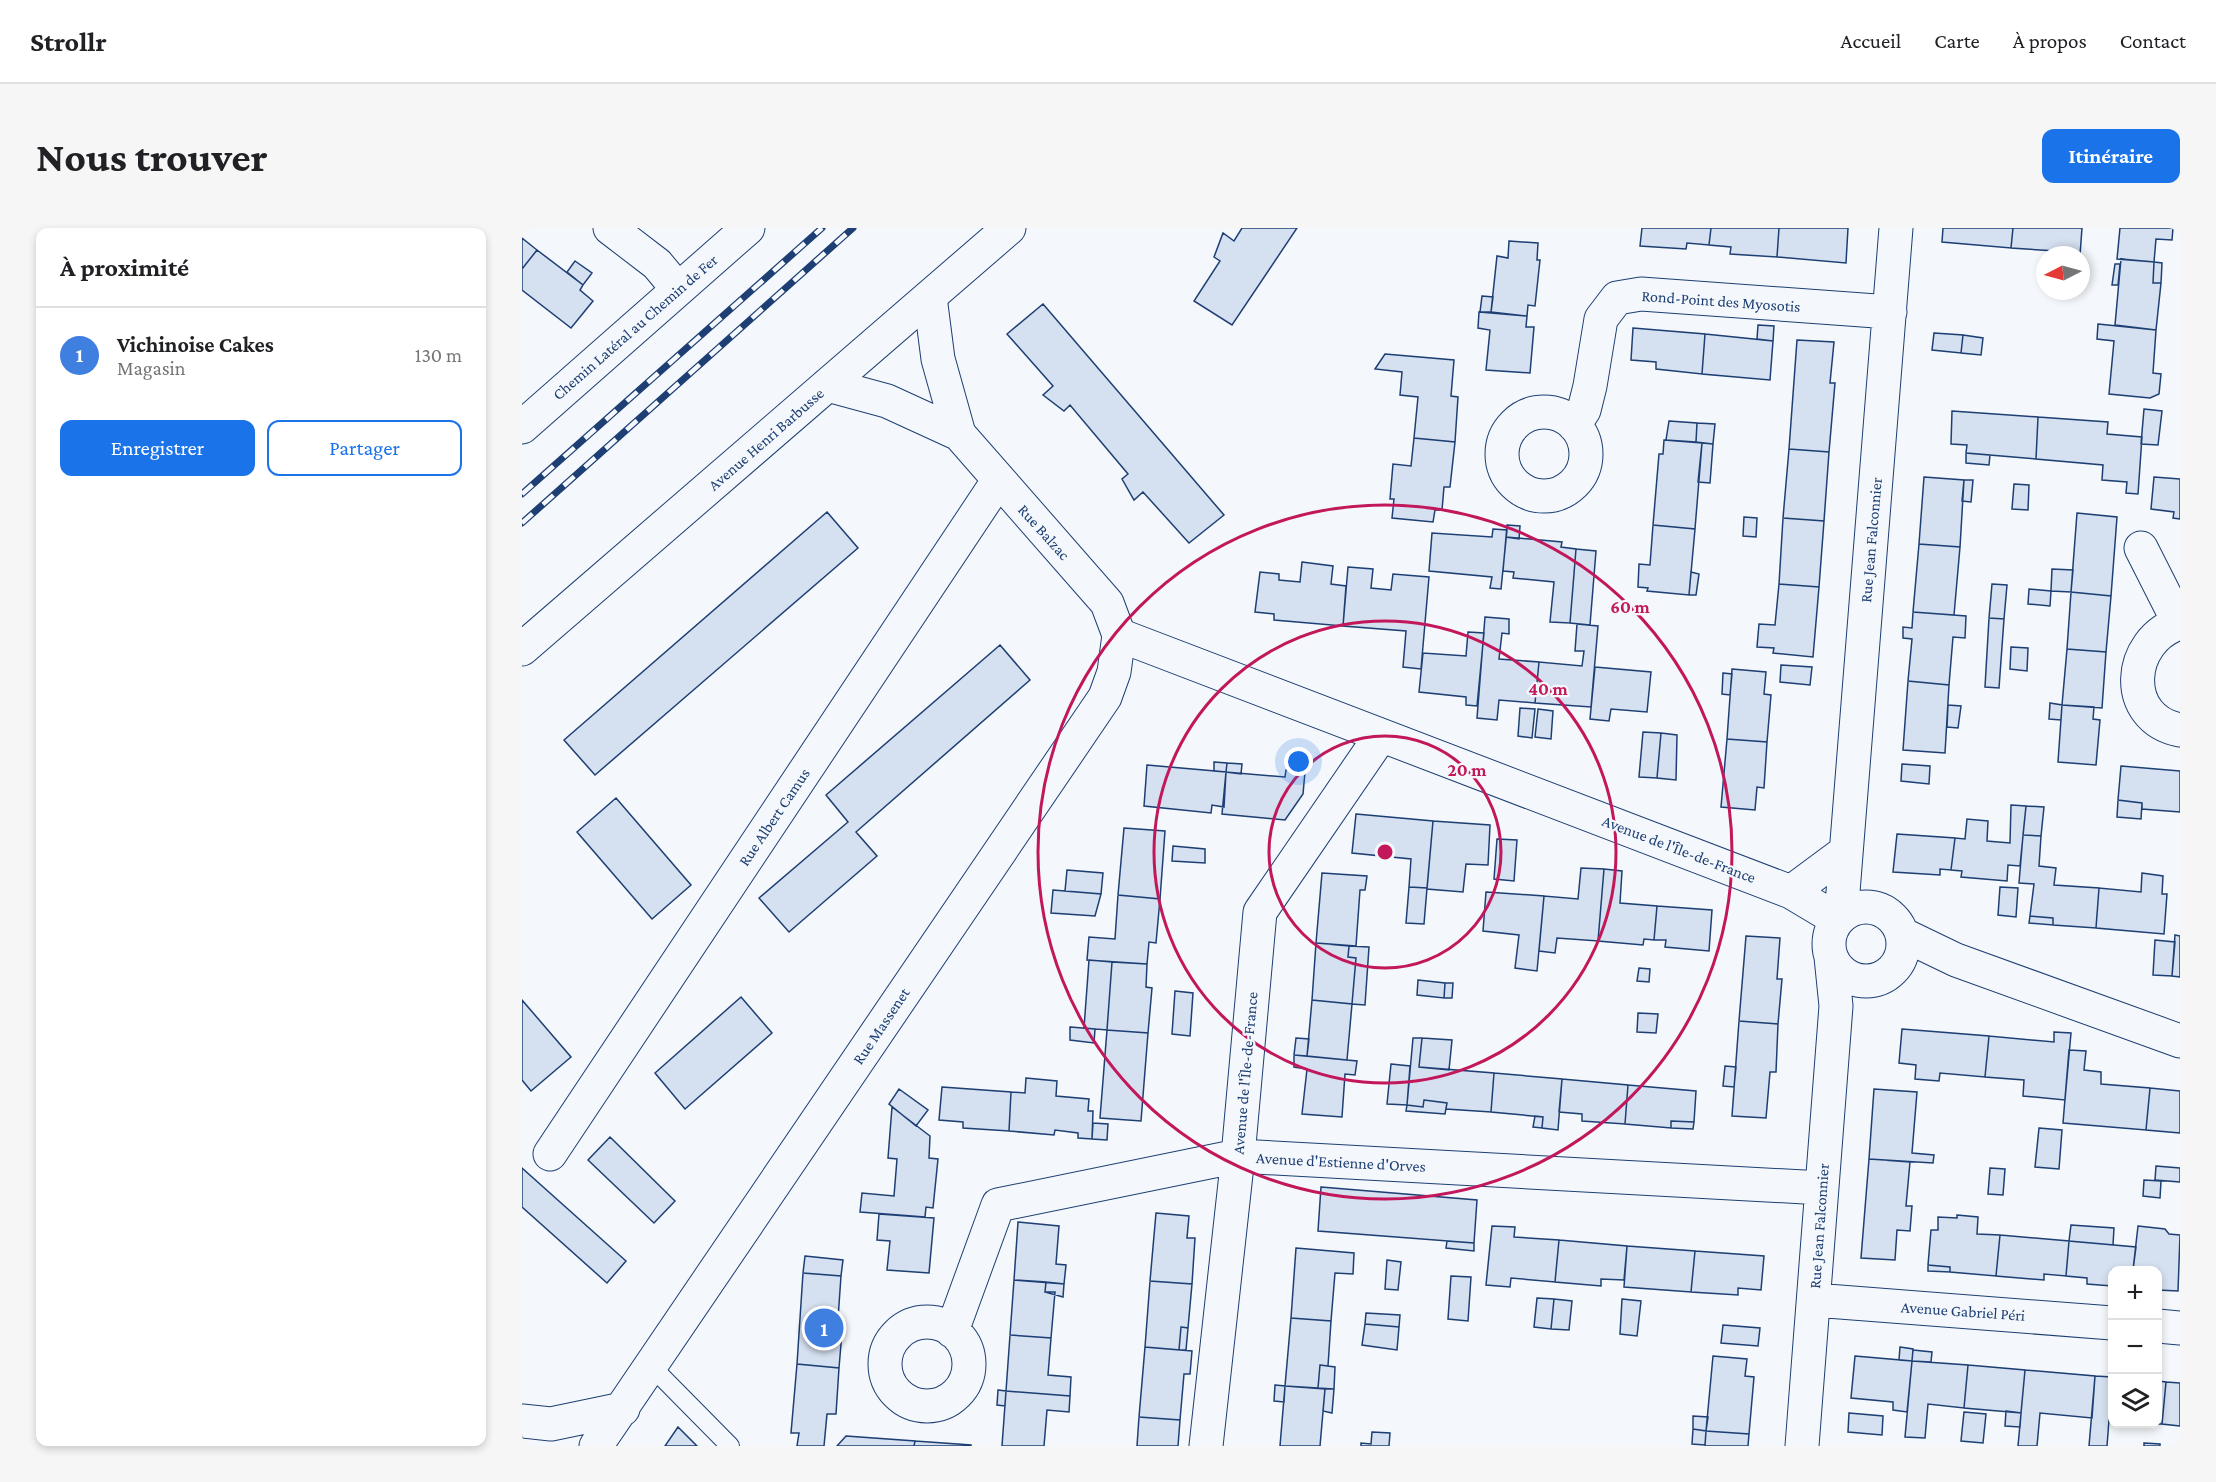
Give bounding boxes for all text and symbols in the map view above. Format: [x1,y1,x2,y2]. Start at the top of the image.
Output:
text: Strollr [30,26,107,57]
text: Accueil [1841,29,1901,53]
text: Carte [1934,29,1980,53]
text: À propos [2013,29,2087,53]
text: Contact [2120,29,2186,53]
button: Itinéraire [2042,129,2180,183]
text: Nous trouver [36,133,268,180]
north arrow [2036,246,2090,300]
street label: Chemin Latéral au Chemin de Fer [549,251,721,403]
text: À proximité [60,253,189,282]
street label: Rond-Point des Myosotis [1641,287,1801,316]
text: Vichinoise Cakes [117,332,274,357]
text: 1 [76,344,83,366]
text: 130 m [415,344,462,366]
text: Magasin [117,357,186,379]
street label: Avenue Henri Barbusse [705,384,827,494]
button: Enregistrer [60,420,255,476]
button: Partager [267,420,462,476]
street label: Rue Jean Falconnier [1857,476,1886,603]
street label: Rue Balzac [1015,501,1073,563]
text: 60 m [1610,597,1650,617]
text: 40 m [1528,679,1568,699]
your location [1284,747,1313,776]
text: 20 m [1448,760,1487,780]
street label: Rue Albert Camus [735,765,813,869]
street label: Avenue de l'Île-de-France [1600,812,1758,886]
centre of rings [1375,842,1395,862]
street label: Rue Massenet [849,984,913,1067]
street label: Avenue de l'Île-de-France [1229,991,1261,1155]
street label: Avenue d'Estienne d'Orves [1256,1149,1426,1175]
street label: Rue Jean Falconnier [1806,1162,1833,1289]
map controls [2108,1266,2162,1428]
button: + [2108,1266,2162,1320]
street label: Avenue Gabriel Péri [1900,1298,2026,1324]
pin: 1 [804,1306,844,1350]
button: − [2108,1320,2162,1374]
button: layers [2108,1374,2162,1428]

